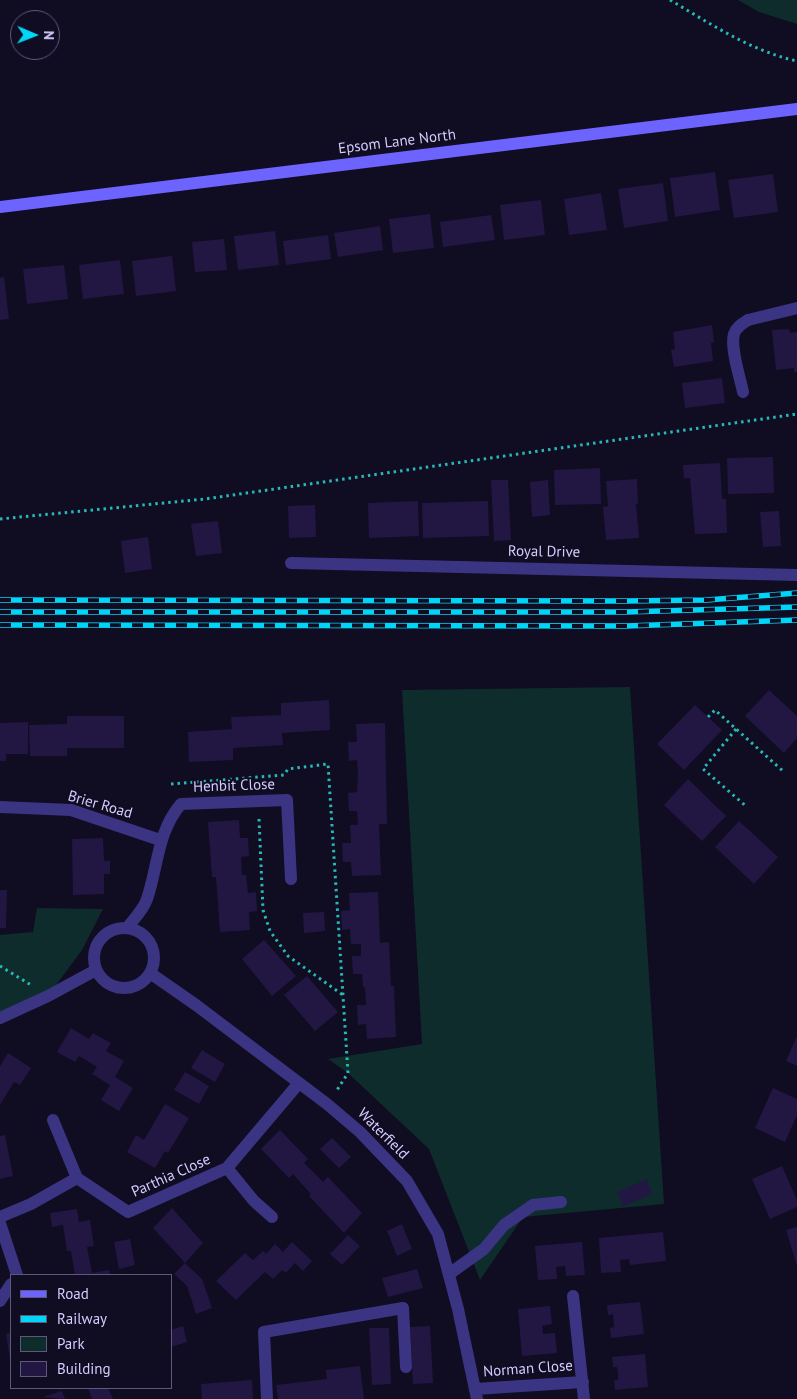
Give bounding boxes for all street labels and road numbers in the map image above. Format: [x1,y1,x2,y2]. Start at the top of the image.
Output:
street label: Epsom Lane North [337,126,457,158]
street label: Royal Drive [508,542,580,562]
street label: Henbit Close [193,776,275,796]
street label: Brier Road [66,787,134,823]
street label: Waterfield [354,1105,412,1163]
street label: Parthia Close [129,1151,213,1201]
street label: Norman Close [482,1357,574,1381]

